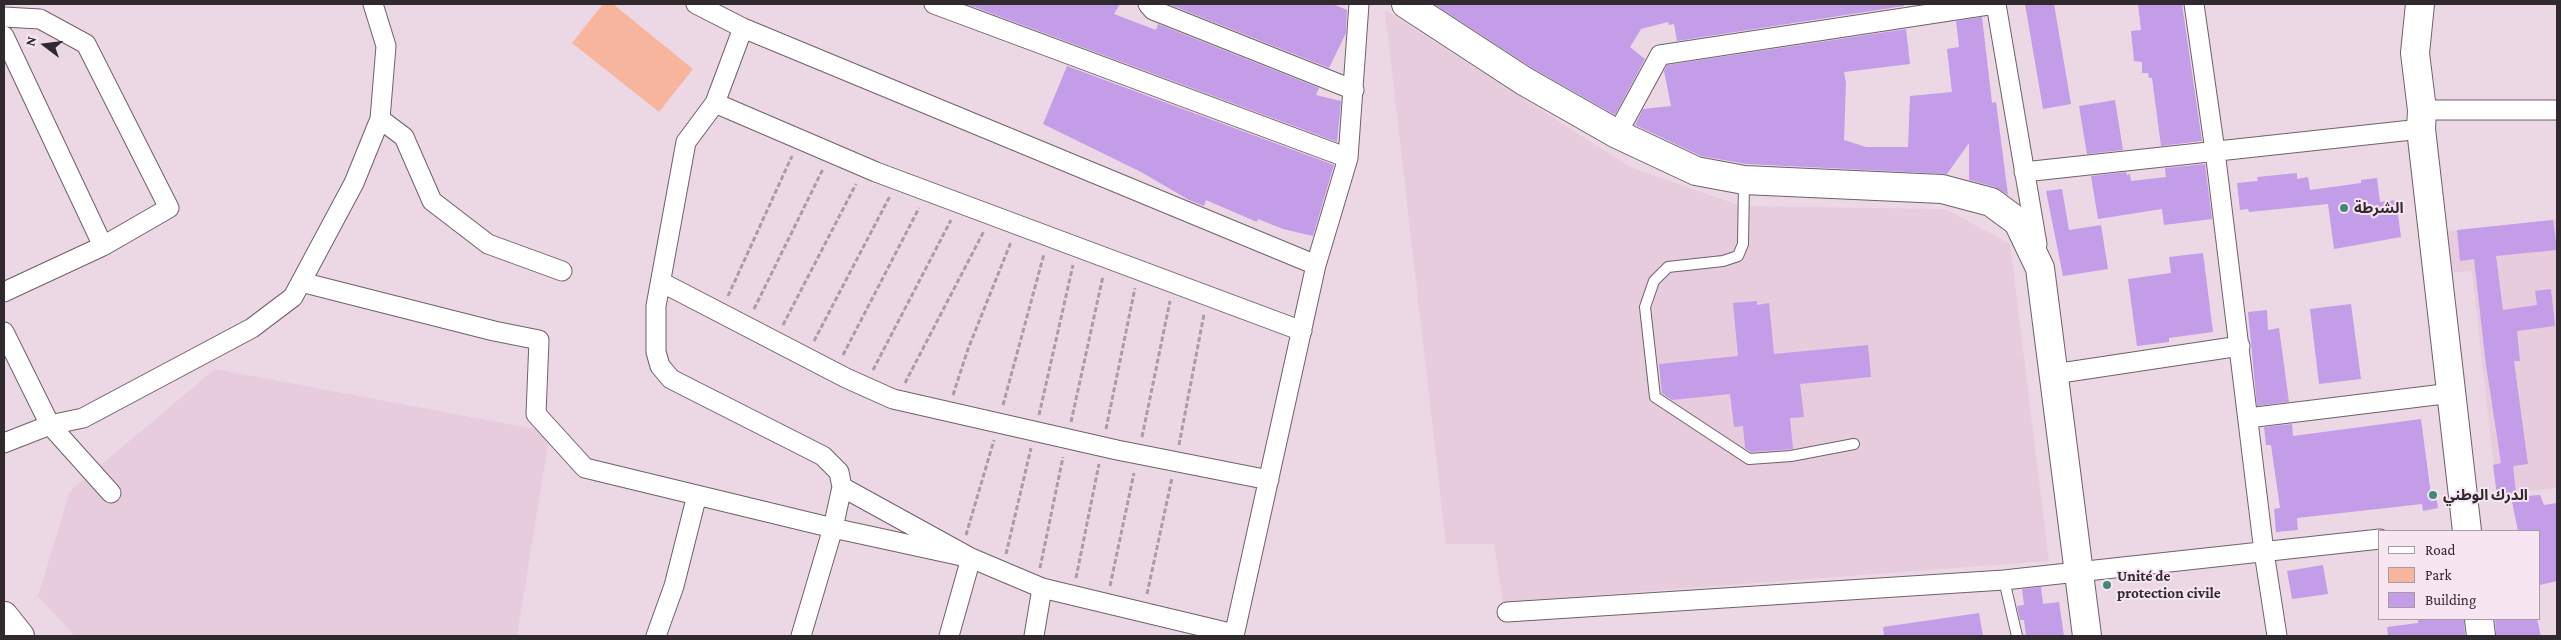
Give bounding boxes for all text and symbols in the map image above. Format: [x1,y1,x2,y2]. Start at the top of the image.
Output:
north arrow [20,20,70,70]
text: N [22,34,39,48]
place label: الشرطة [2354,199,2404,217]
marker: الشرطة [2338,202,2350,214]
place label: الدرك الوطني [2443,486,2528,504]
marker: الدرك الوطني [2427,489,2439,501]
legend [2378,530,2541,620]
text: Road [2425,542,2455,558]
place label: Unité de protection civile [2117,567,2221,602]
text: Park [2425,567,2452,583]
marker: Unité de protection civile [2101,579,2113,591]
text: Building [2425,592,2476,608]

